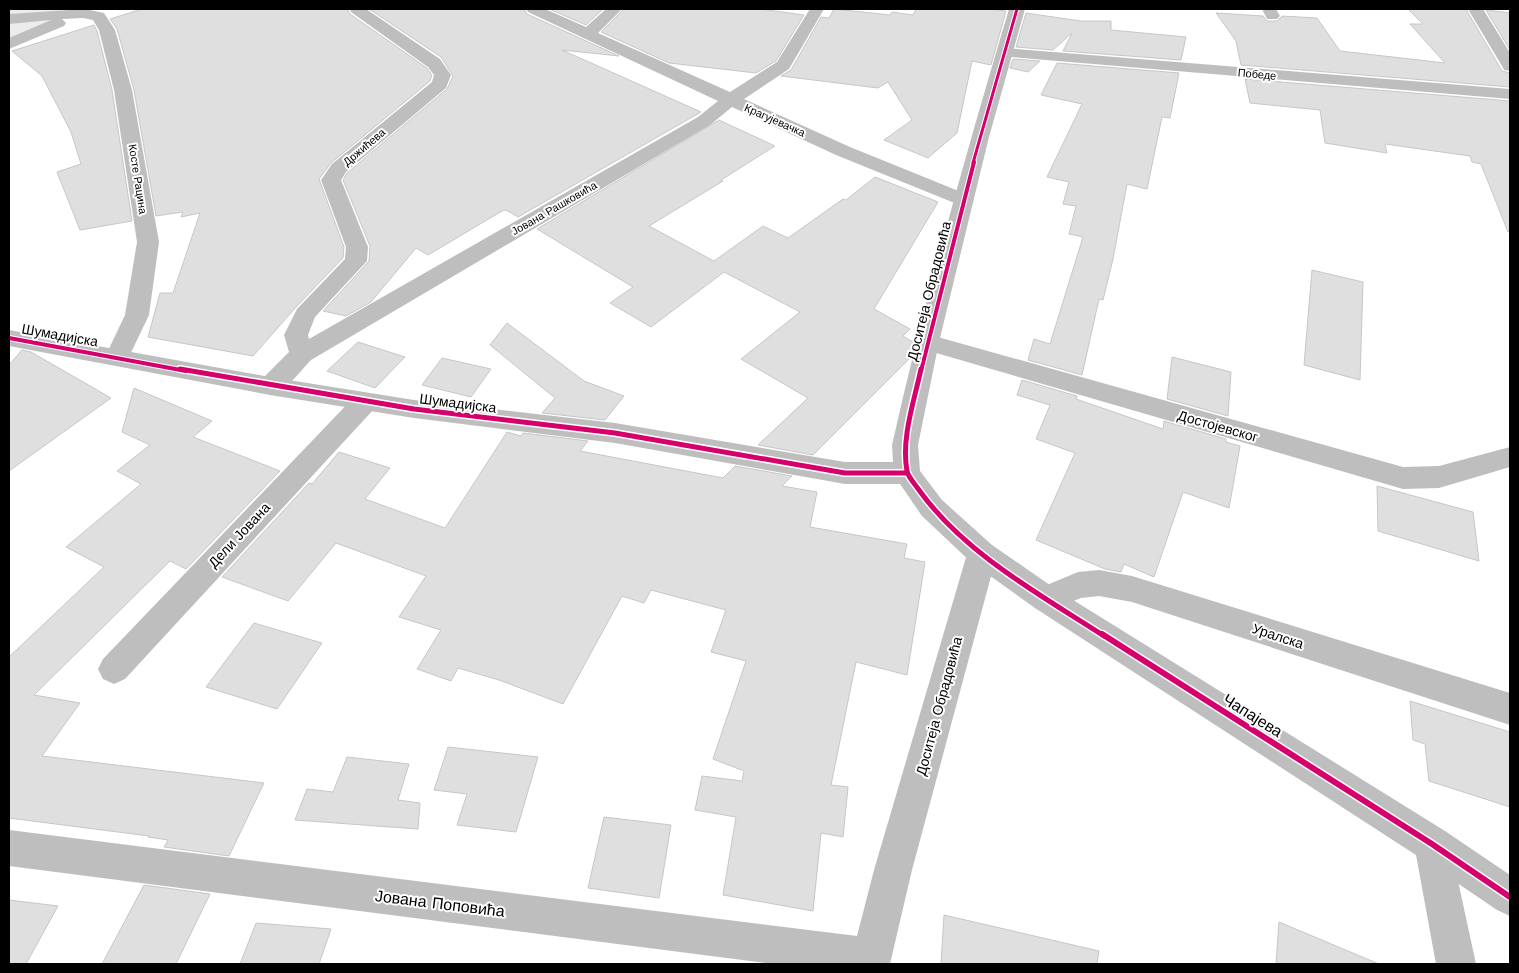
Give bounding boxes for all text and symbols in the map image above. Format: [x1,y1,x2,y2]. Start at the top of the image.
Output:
street label: Победе [1237,66,1277,83]
street label: Крагујевачка [742,101,808,140]
street label: Држићева [341,125,389,169]
street label: Косте Рацина [126,143,150,216]
street label: Јована Рашковића [509,178,600,238]
street label: Доситеја Обрадовића [904,219,954,362]
street label: Шумадијска [20,320,100,350]
street label: Шумадијска [419,390,498,416]
street label: Достојевског [1176,407,1260,445]
street label: Дели Јована [205,499,273,571]
street label: Уралска [1250,620,1306,652]
street label: Доситеја Обрадовића [913,635,965,777]
street label: Чапајева [1219,690,1286,741]
street label: Јована Поповића [374,886,506,921]

